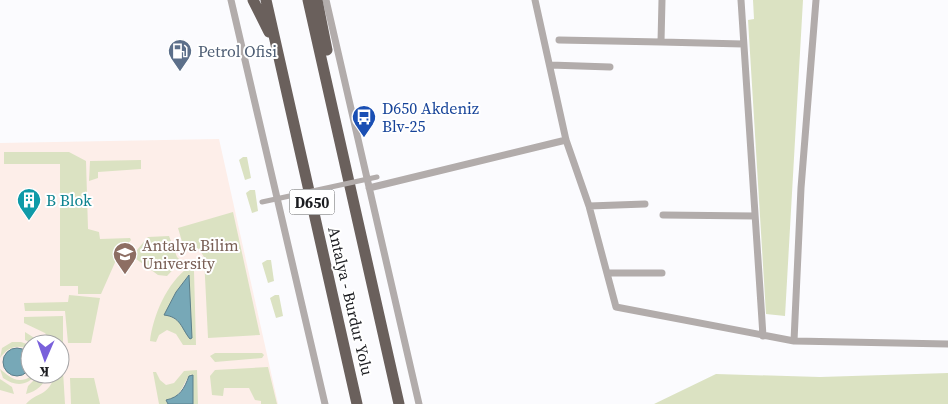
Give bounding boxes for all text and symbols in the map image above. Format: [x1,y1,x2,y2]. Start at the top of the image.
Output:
fuel station icon: Petrol Ofisi [167,38,193,72]
place label: Petrol Ofisi [198,40,277,62]
place label: D650 Akdeniz Blv-25 [382,97,479,137]
bus stop icon: D650 Akdeniz Blv-25 [351,104,377,138]
building icon: B Blok [16,187,42,221]
place label: B Blok [46,189,92,211]
road number: D650 [290,190,334,214]
street label: Antalya - Burdur Yolu [323,225,379,377]
place label: Antalya Bilim University [142,234,239,274]
school or university icon: Antalya Bilim University [112,241,138,275]
north arrow [20,334,70,384]
text: K [39,362,50,382]

